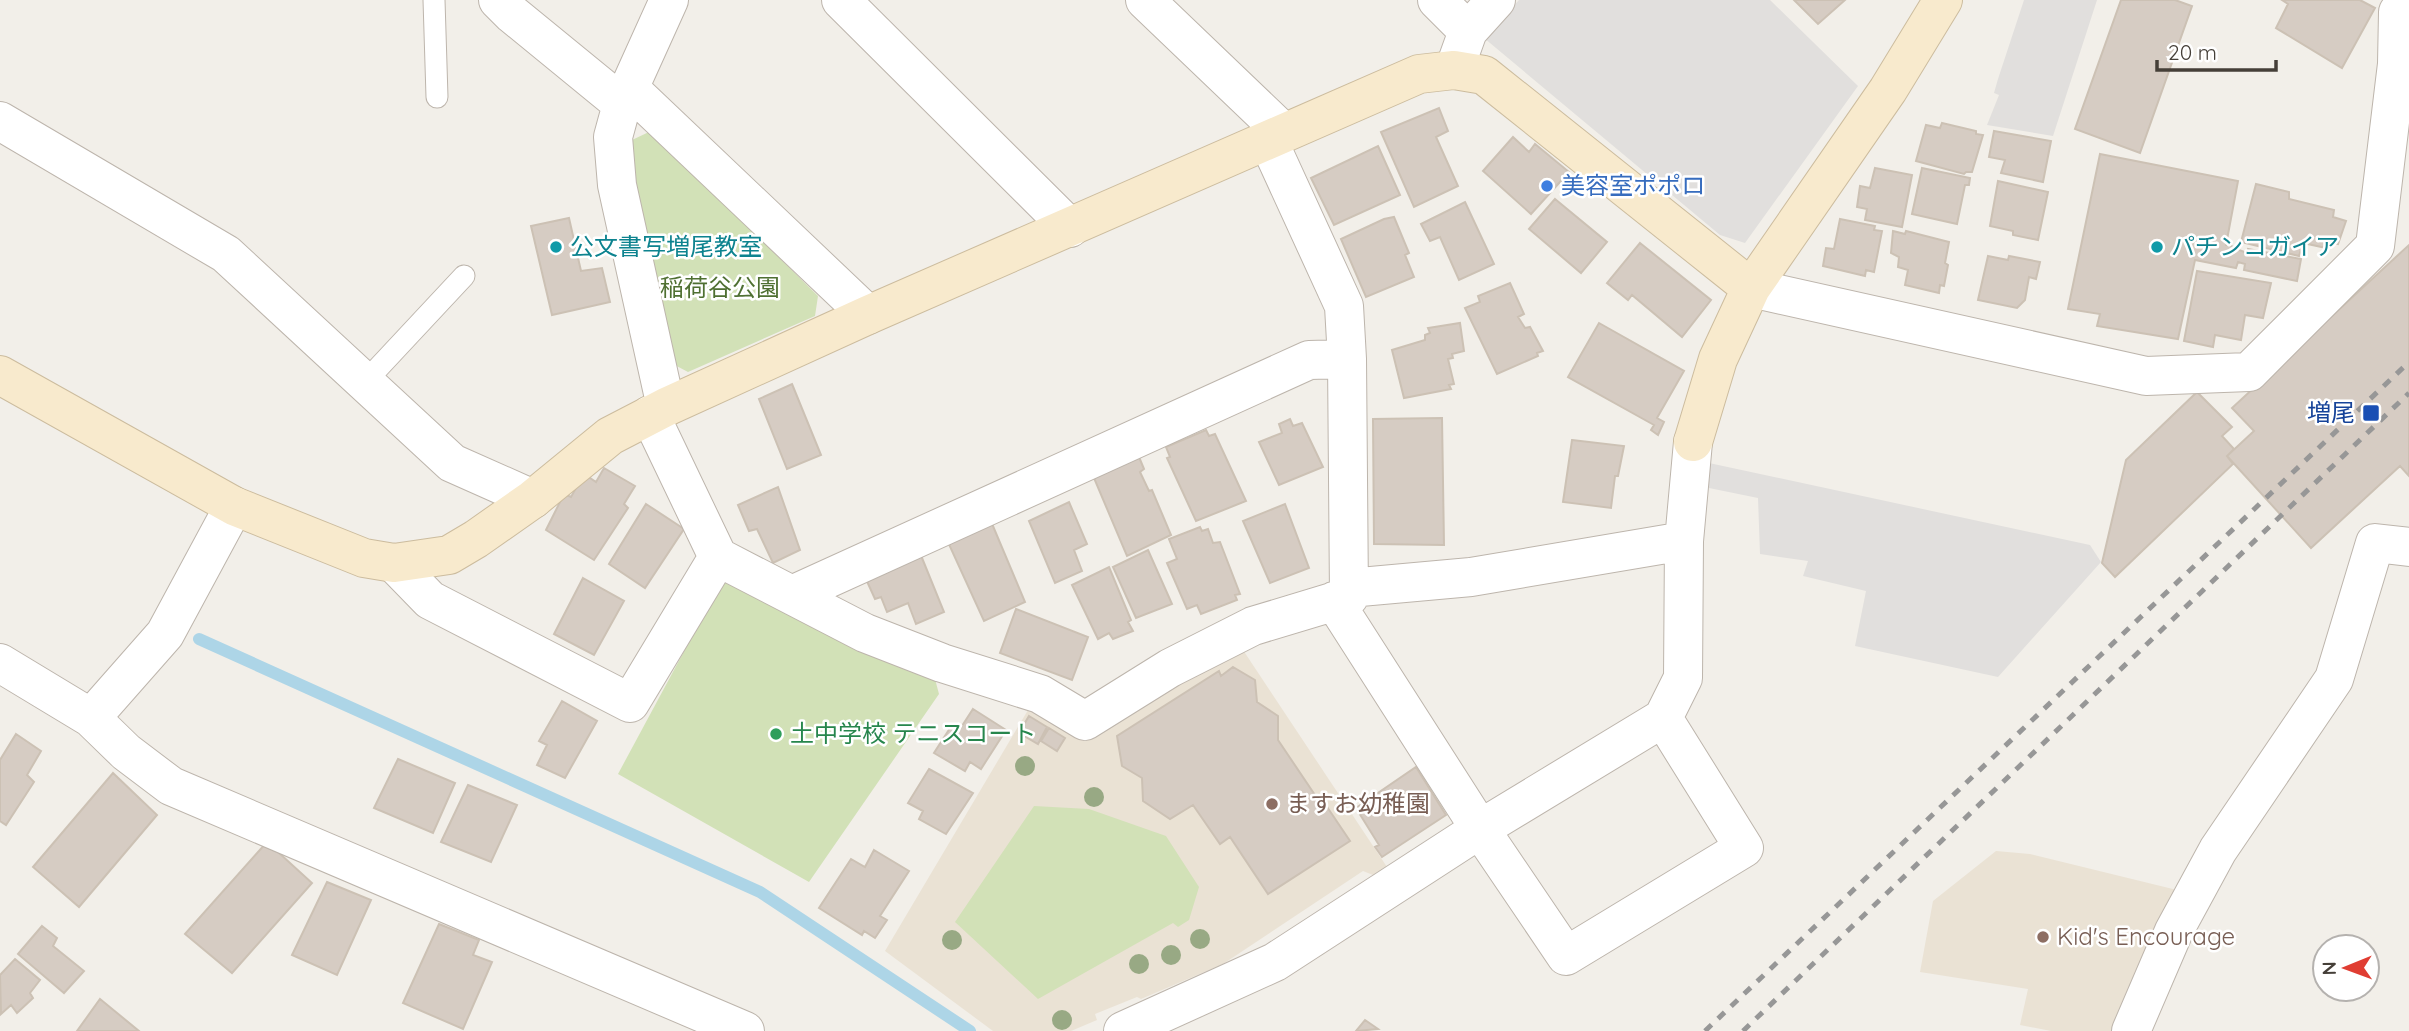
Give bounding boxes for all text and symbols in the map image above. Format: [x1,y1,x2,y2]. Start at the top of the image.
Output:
scale bar [2157,28,2276,72]
text: 20 m [2168,39,2217,65]
place label: 美容室ポポロ [1561,170,1705,200]
marker: 美容室ポポロ [1539,178,1555,194]
place label: 公文書写増尾教室 [570,231,762,261]
place label: パチンコガイア [2171,231,2339,261]
marker: 公文書写増尾教室 [548,239,564,255]
marker: パチンコガイア [2149,239,2165,255]
park label: 稲荷谷公園 [660,272,780,302]
place label: 増尾 [2307,397,2355,427]
marker: 増尾 [2361,403,2381,423]
place label: 土中学校 テニスコート [790,718,1037,748]
marker: 土中学校 テニスコート [768,726,784,742]
place label: ますお幼稚園 [1286,788,1430,818]
marker: ますお幼稚園 [1264,796,1280,812]
place label: Kid's Encourage [2057,921,2235,951]
marker: Kid's Encourage [2035,929,2051,945]
north arrow [2311,933,2381,1003]
text: N [2317,961,2341,975]

